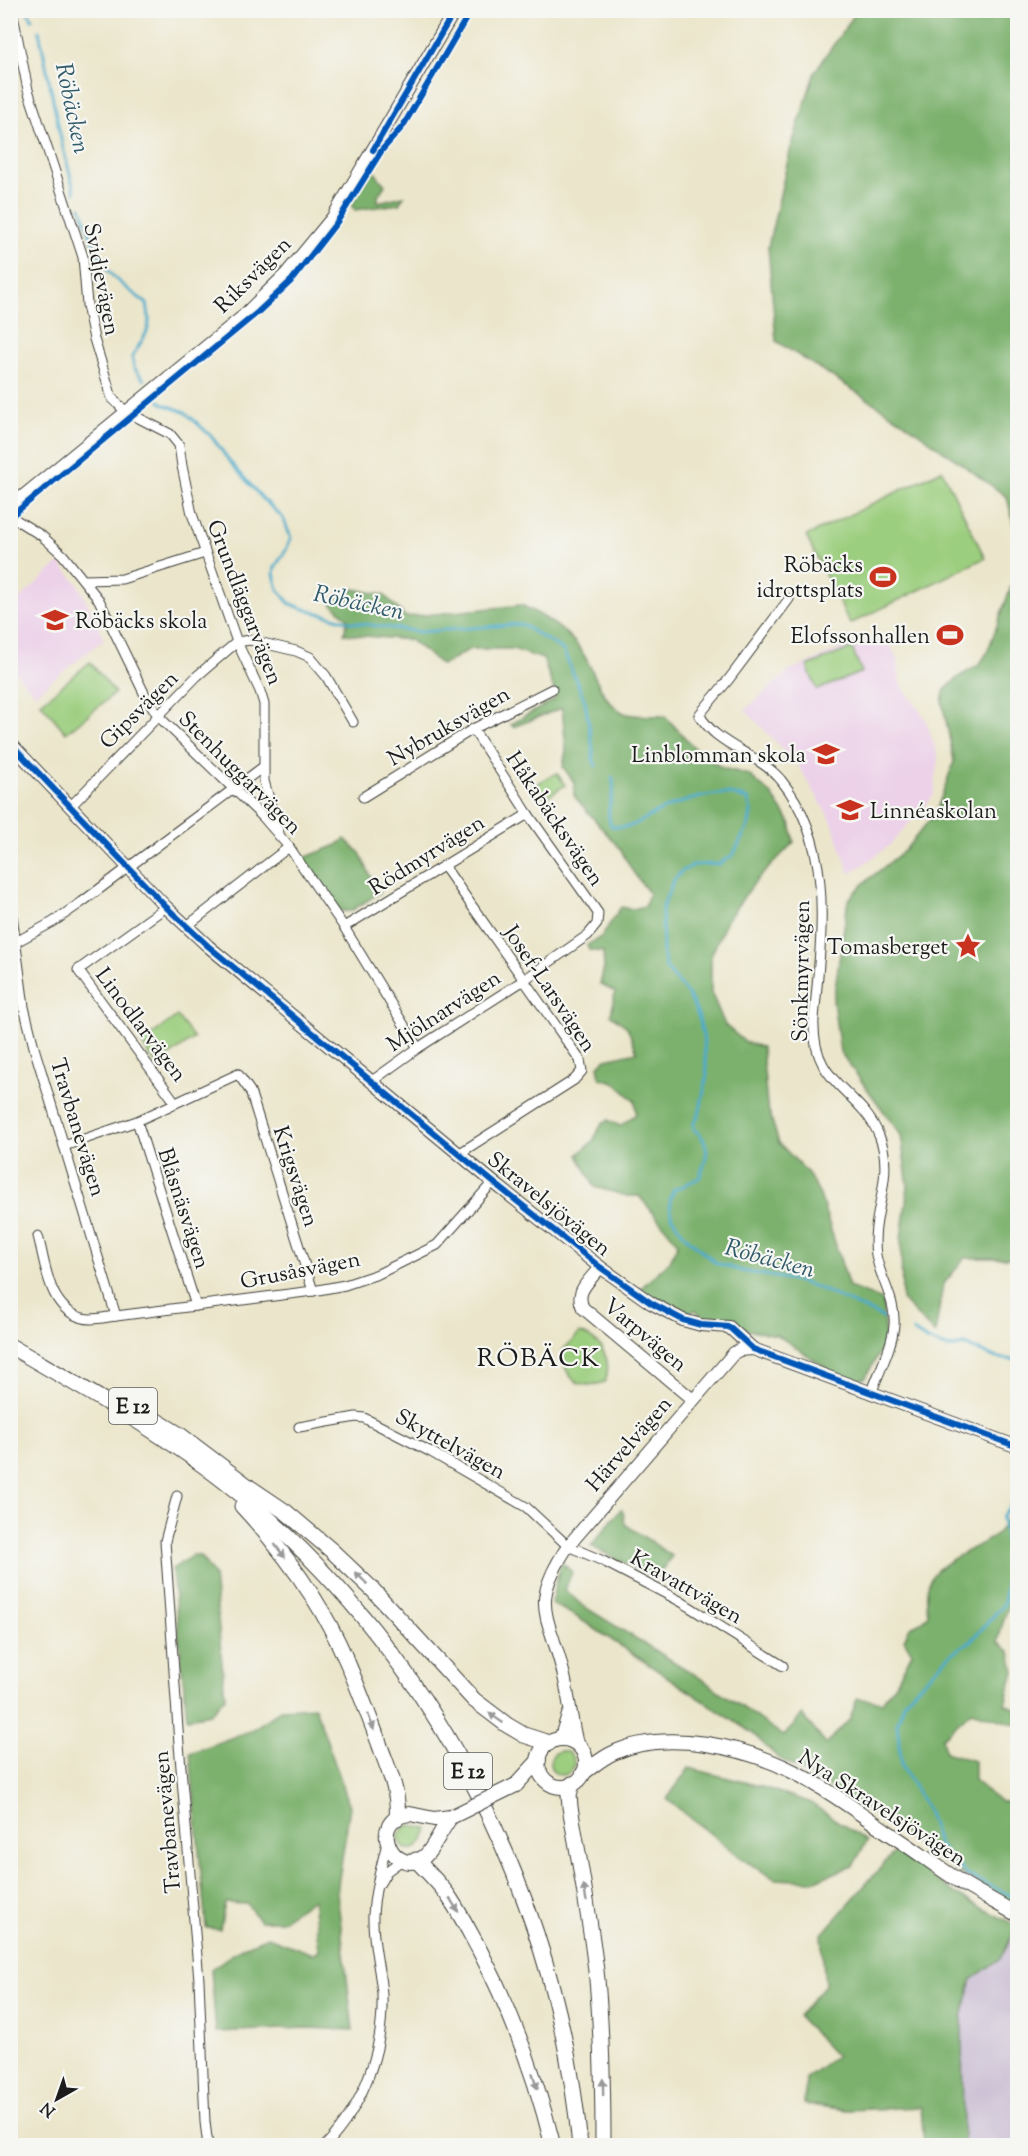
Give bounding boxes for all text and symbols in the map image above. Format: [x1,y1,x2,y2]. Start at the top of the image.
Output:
water label: Röbäcken [45,60,97,157]
street label: Svidjevägen [73,220,127,339]
street label: Riksvägen [208,230,300,322]
street label: Grundläggarvägen [197,516,289,690]
place label: Röbäcks idrottsplats [756,551,863,608]
sports icon: Röbäcks idrottsplats [868,562,898,592]
water label: Röbäcken [310,578,407,630]
school or university icon: Röbäcks skola [40,605,70,635]
place label: Röbäcks skola [75,607,207,639]
sports icon: Elofssonhallen [935,620,965,650]
place label: Elofssonhallen [790,622,930,654]
street label: Gipsvägen [93,664,187,758]
street label: Nybruksvägen [382,679,517,776]
street label: Stenhuggarvägen [170,705,308,843]
school or university icon: Linblomman skola [811,739,841,769]
place label: Linblomman skola [631,741,806,773]
street label: Håkabäcksvägen [496,746,611,894]
school or university icon: Linnéaskolan [835,795,865,825]
place label: Linnéaskolan [870,797,997,829]
street label: Rödmyrvägen [363,808,492,905]
street label: Sönkmyrvägen [786,900,820,1042]
street label: Josef-Larsvägen [494,919,603,1060]
place icon: Tomasberget [953,931,983,961]
place label: Tomasberget [827,933,948,965]
street label: Linodlarvägen [86,962,193,1090]
street label: Mjölnarvägen [381,964,508,1061]
street label: Travbanevägen [40,1055,112,1201]
street label: Krigsvägen [263,1122,326,1232]
street label: Blåsnäsvägen [148,1144,217,1274]
street label: Skravelsjövägen [479,1145,617,1265]
water label: Röbäcken [721,1232,818,1288]
street label: Grusåsvägen [238,1245,363,1299]
street label: Varpvägen [595,1291,693,1381]
district label: RÖBÄCK [477,1341,601,1378]
road number: E 12 [109,1388,157,1424]
street label: Härvelvägen [580,1390,681,1500]
street label: Skyttelvägen [388,1402,511,1489]
one-way arrow [273,1543,285,1558]
street label: Kravattvägen [623,1543,748,1634]
one-way arrow [354,1572,368,1586]
one-way arrow [489,1712,505,1724]
one-way arrow [367,1713,376,1731]
street label: Nya Skravelsjövägen [791,1743,972,1876]
street label: Travbanevägen [147,1749,191,1894]
road number: E 12 [444,1753,492,1789]
one-way arrow [581,1883,590,1902]
one-way arrow [448,1897,459,1913]
north arrow [27,2069,87,2129]
one-way arrow [531,2072,541,2090]
one-way arrow [598,2078,607,2097]
text: N [37,2096,61,2121]

